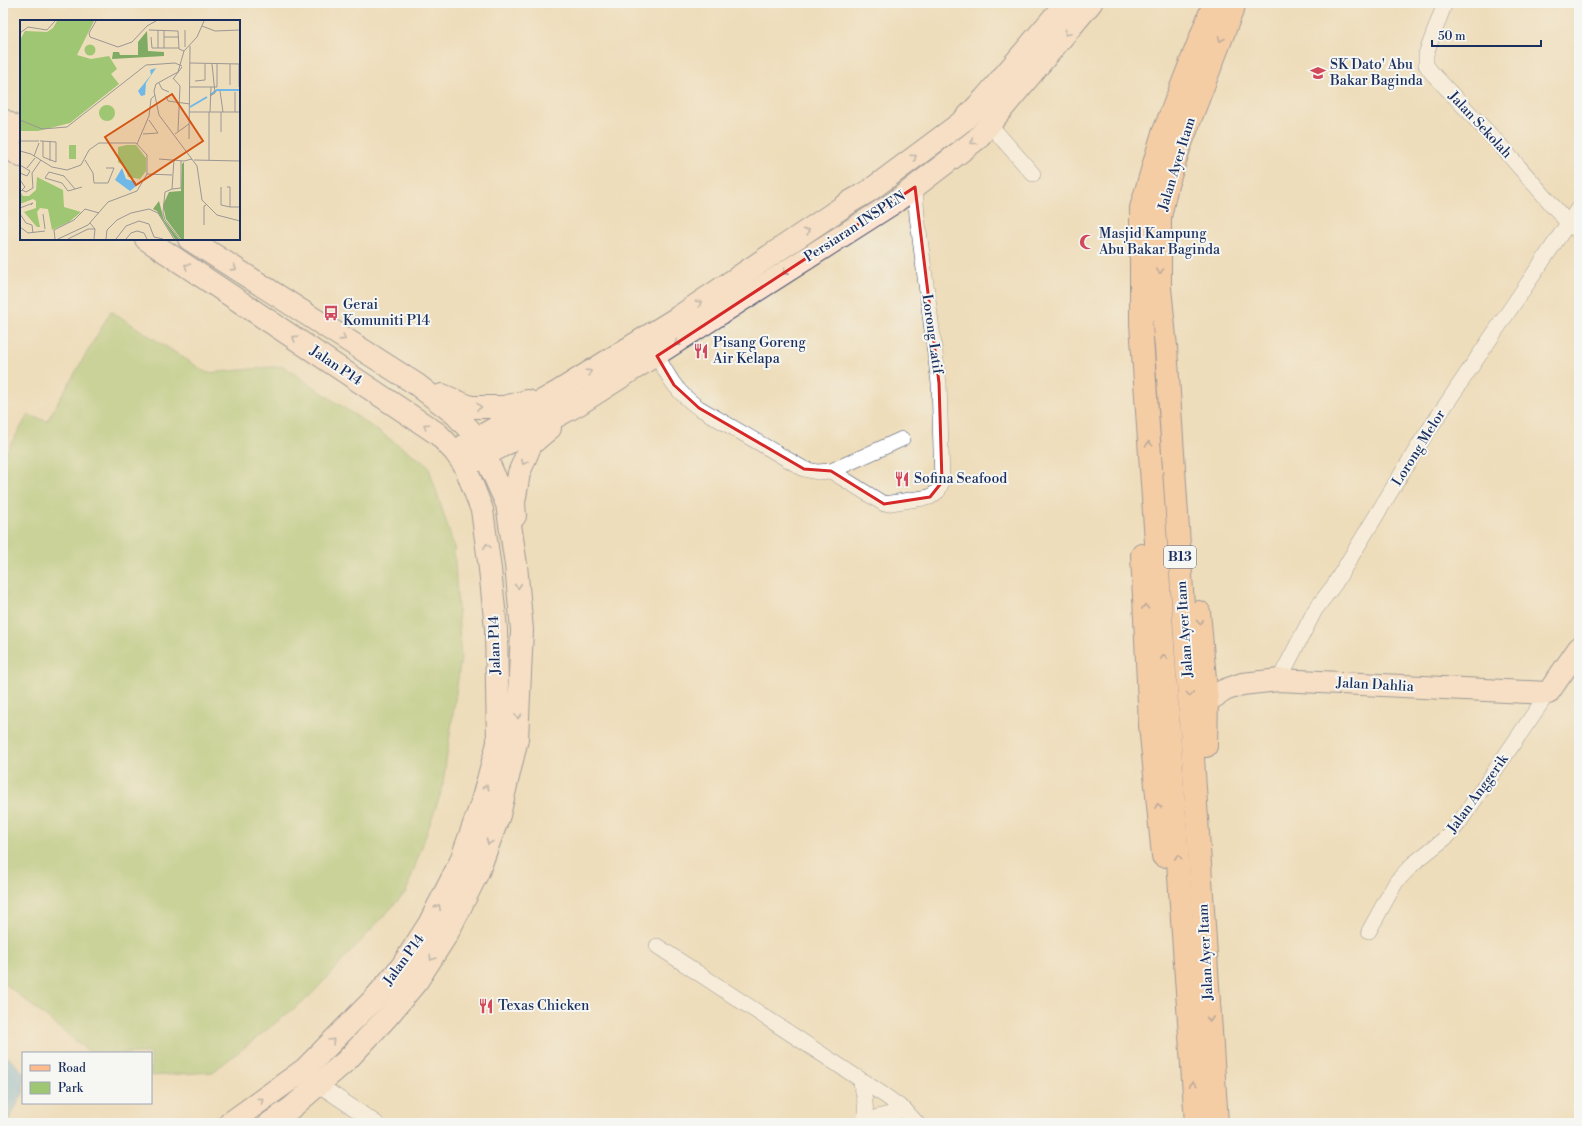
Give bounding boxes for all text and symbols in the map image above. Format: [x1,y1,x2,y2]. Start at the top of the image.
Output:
inset map [20,20,240,240]
scale bar [1432,22,1541,48]
one-way arrow [1064,28,1071,36]
text: 50 m [1438,29,1466,44]
one-way arrow [1217,36,1225,43]
place label: SK Dato' Abu Bakar Baginda [1329,56,1424,90]
school or university icon: SK Dato' Abu Bakar Baginda [1309,64,1327,82]
street label: Jalan Sekolah [1444,87,1516,163]
street label: Jalan Ayer Itam [1154,115,1200,214]
one-way arrow [970,138,977,145]
one-way arrow [910,155,917,162]
street label: Persiaran INSPEN [801,187,910,267]
place label: Masjid Kampung Abu Bakar Baginda [1098,225,1221,259]
one-way arrow [803,229,810,236]
mosque icon: Masjid Kampung Abu Bakar Baginda [1078,233,1096,251]
one-way arrow [184,263,191,271]
one-way arrow [230,263,237,270]
one-way arrow [783,267,790,274]
one-way arrow [1156,268,1164,274]
street label: Lorong Latif [917,293,947,376]
place label: Gerai Komuniti P14 [343,296,430,330]
one-way arrow [695,300,702,308]
bus stop icon: Gerai Komuniti P14 [322,304,340,322]
one-way arrow [339,333,346,340]
place label: Pisang Goreng Air Kelapa [712,334,806,368]
one-way arrow [292,336,299,343]
one-way arrow [674,338,681,345]
street label: Jalan P14 [306,342,365,390]
restaurant icon: Pisang Goreng Air Kelapa [692,342,710,360]
one-way arrow [585,370,592,377]
one-way arrow [476,403,482,411]
street label: Lorong Melor [1388,406,1450,490]
one-way arrow [424,424,431,431]
one-way arrow [1145,441,1154,447]
one-way arrow [520,458,528,465]
restaurant icon: Sofina Seafood [893,470,911,488]
place label: Sofina Seafood [914,470,1007,488]
one-way arrow [483,543,492,550]
road number: B13 [1164,546,1196,568]
street label: Jalan Ayer Itam [1173,580,1197,679]
one-way arrow [514,583,523,589]
one-way arrow [1140,604,1149,610]
street label: Jalan P14 [485,615,505,676]
one-way arrow [1195,619,1204,625]
one-way arrow [1159,654,1168,660]
street label: Jalan Dahlia [1335,674,1415,696]
one-way arrow [1185,691,1194,697]
one-way arrow [514,713,523,719]
street label: Jalan Anggerik [1443,750,1513,838]
one-way arrow [482,783,490,790]
one-way arrow [1154,803,1163,809]
one-way arrow [486,838,494,845]
one-way arrow [1173,854,1182,860]
street label: Jalan Ayer Itam [1194,903,1218,1002]
one-way arrow [433,904,441,911]
street label: Jalan P14 [379,931,429,990]
one-way arrow [429,954,436,961]
restaurant icon: Texas Chicken [477,997,495,1015]
place label: Texas Chicken [498,997,590,1015]
one-way arrow [1206,1016,1215,1022]
one-way arrow [327,1038,335,1046]
legend [22,1052,152,1104]
text: Road [58,1061,86,1076]
text: Park [58,1081,84,1096]
one-way arrow [1189,1081,1198,1087]
one-way arrow [257,1097,264,1105]

